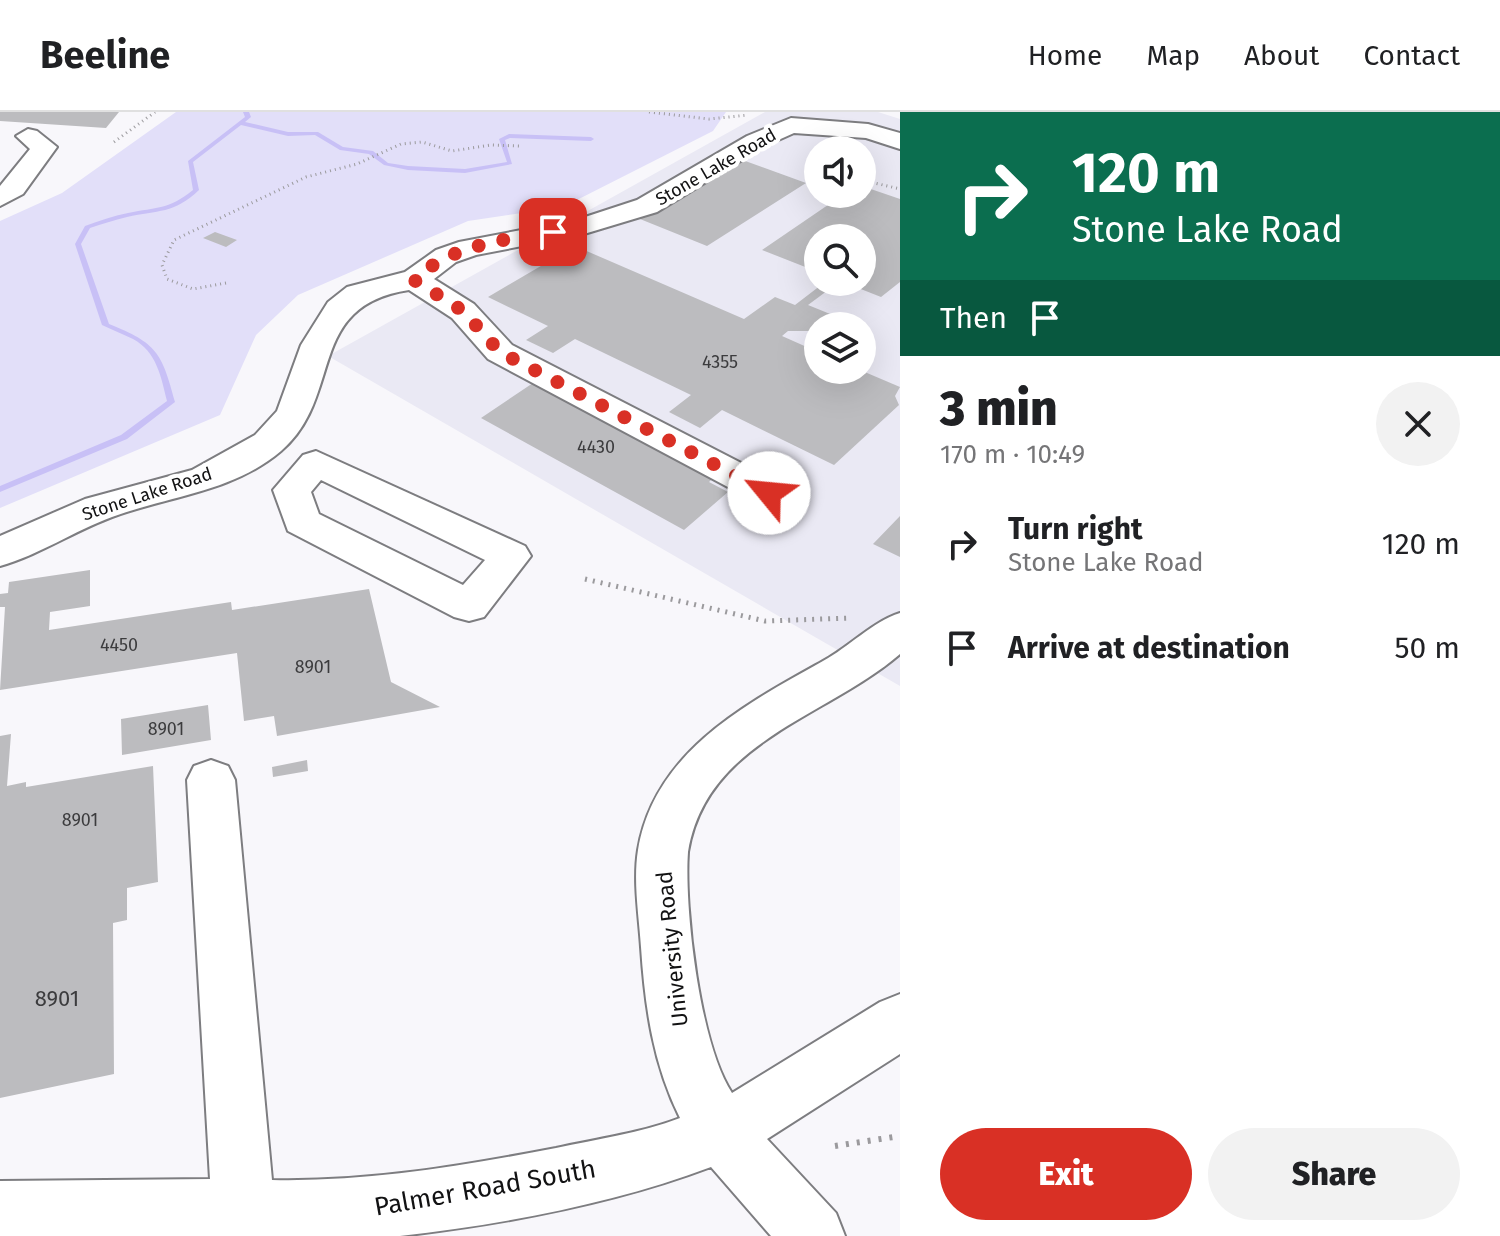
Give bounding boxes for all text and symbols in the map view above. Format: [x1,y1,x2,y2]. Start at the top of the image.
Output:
text: Beeline [40,32,170,78]
text: Home [1028,39,1102,72]
text: Map [1146,39,1200,72]
text: About [1244,39,1319,72]
text: Contact [1363,39,1460,72]
street label: Stone Lake Road [652,124,780,210]
map controls [804,136,876,384]
button: sound [804,136,876,208]
text: 120 m [1072,140,1220,207]
icon: right [940,144,1044,248]
pin [519,198,587,266]
text: Stone Lake Road [1072,208,1343,252]
icon: arrive [531,210,575,254]
button: search [804,224,876,296]
icon: arrive [1023,296,1067,340]
text: Then [940,300,1007,336]
button: layers [804,312,876,384]
house number: 4355 [702,351,738,373]
text: 3 min [940,380,1058,438]
button: close [1376,382,1460,466]
house number: 4430 [577,436,615,458]
text: 170 m · 10:49 [940,439,1085,470]
position arrow [727,451,811,535]
street label: Stone Lake Road [79,463,215,525]
text: Turn right [1008,511,1143,547]
icon: right [940,522,984,566]
text: 120 m [1382,526,1460,562]
text: Stone Lake Road [1008,547,1204,578]
icon: arrive [940,626,984,670]
text: Arrive at destination [1008,630,1290,666]
text: 50 m [1395,630,1460,666]
house number: 4450 [100,634,138,656]
house number: 8901 [295,656,331,678]
house number: 8901 [148,718,184,740]
house number: 8901 [62,809,98,831]
street label: University Road [650,870,694,1028]
house number: 8901 [35,985,79,1012]
button: Exit [940,1128,1192,1220]
button: Share [1208,1128,1460,1220]
street label: Palmer Road South [372,1153,598,1223]

